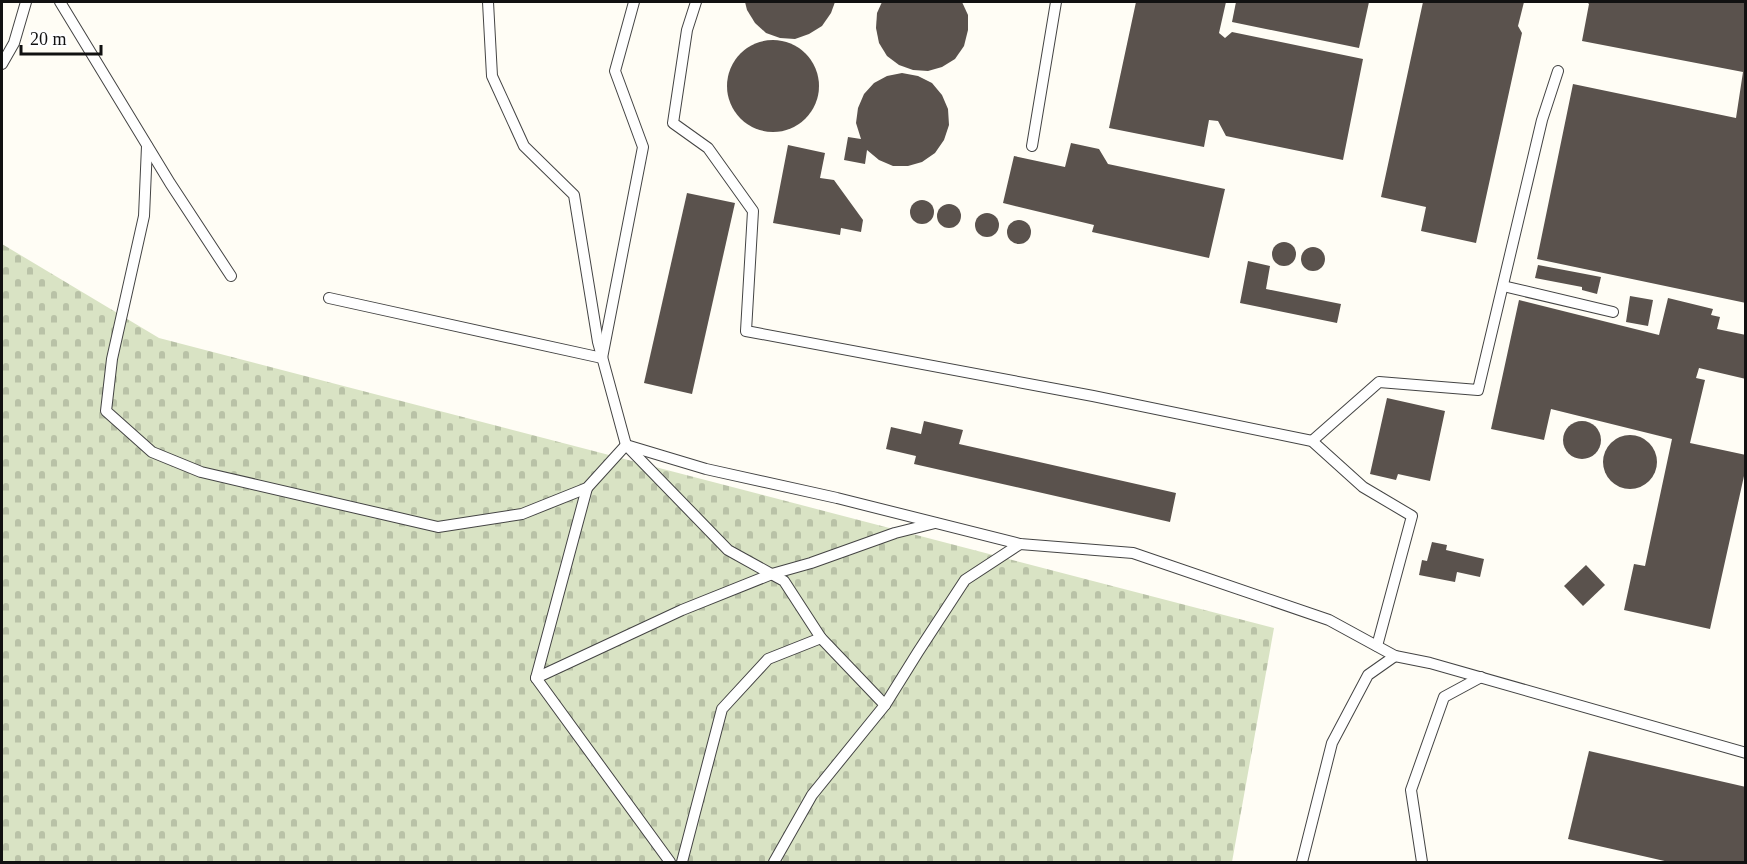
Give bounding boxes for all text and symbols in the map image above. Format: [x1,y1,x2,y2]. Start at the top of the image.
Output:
scale bar [21,18,100,56]
text: 20 m [30,29,67,49]

